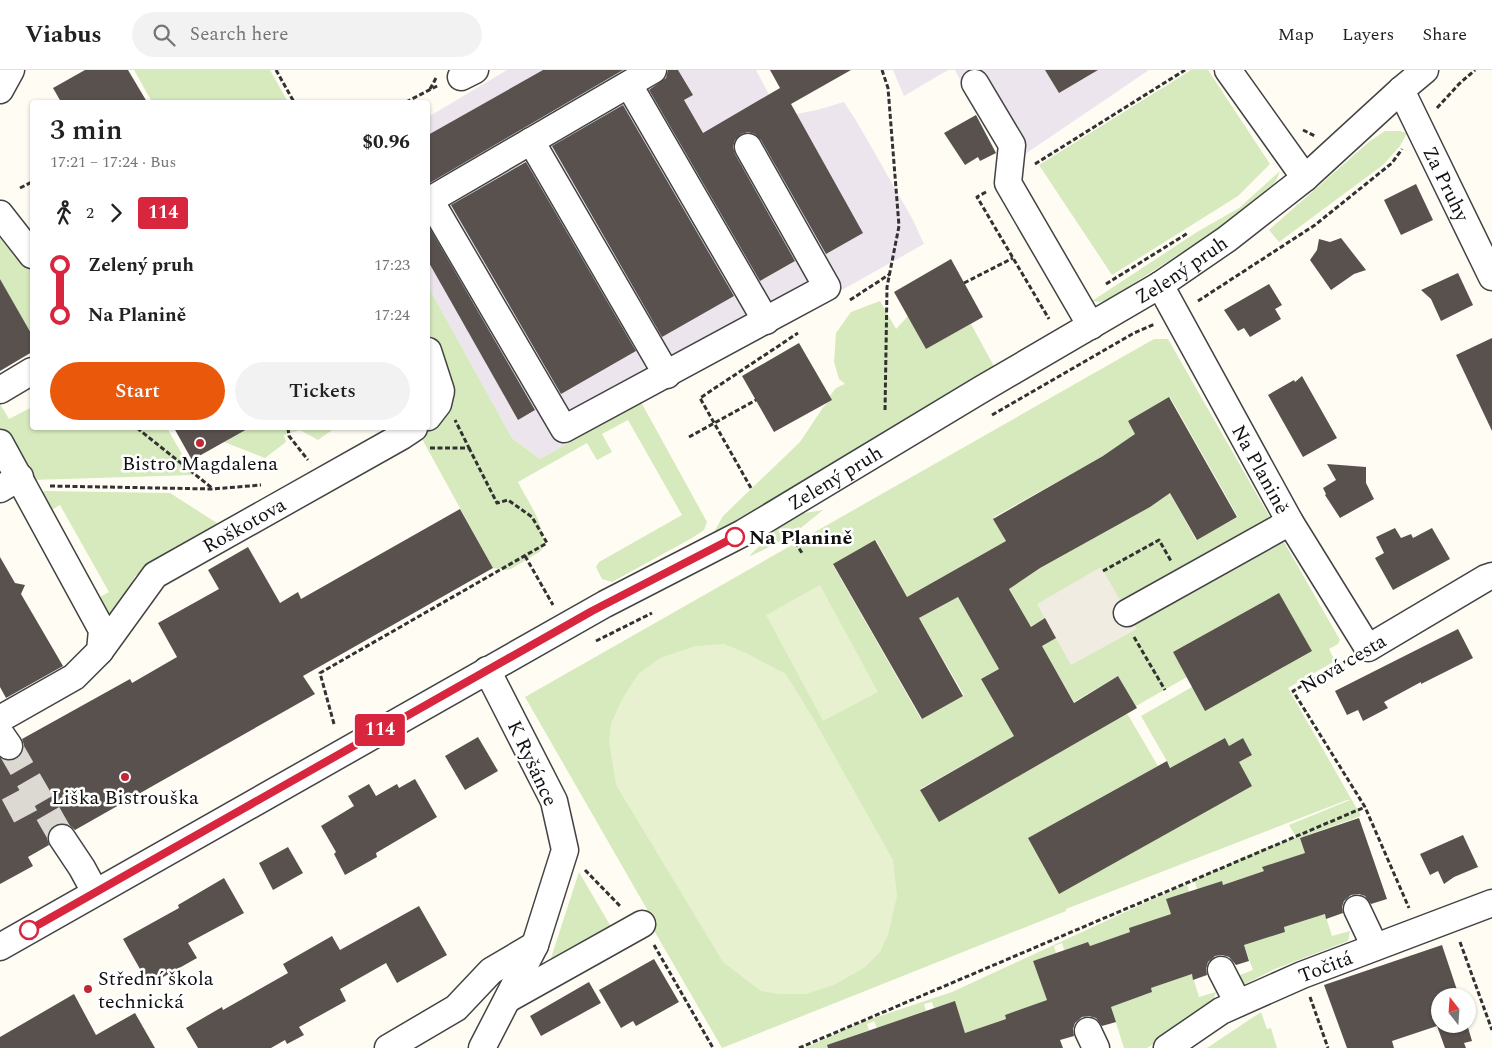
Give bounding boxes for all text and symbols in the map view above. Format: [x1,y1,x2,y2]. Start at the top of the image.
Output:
search box [132,12,482,57]
text: Viabus [25,17,102,53]
text: Search here [190,20,288,49]
icon: search [150,21,178,49]
text: Map [1278,21,1314,48]
text: Layers [1342,21,1394,48]
text: Share [1422,21,1467,48]
text: 3 min [50,109,123,152]
text: $0.96 [362,128,410,157]
street label: Za Pruhy [1415,141,1477,228]
text: 17:21 – 17:24 · Bus [50,150,176,174]
icon: walk [50,199,78,227]
icon: forward [102,199,130,227]
text: 114 [148,199,178,226]
text: 2 [86,201,94,225]
street label: Zelený pruh [1130,229,1234,312]
text: Zelený pruh [88,251,194,280]
text: 17:23 [374,253,410,277]
text: Na Planině [88,301,186,330]
text: 17:24 [374,303,410,327]
button: Start [50,362,225,420]
button: Tickets [235,362,410,420]
street label: Na Planině [1223,419,1297,520]
marker: Bistro Magdalena [194,437,206,449]
street label: Zelený pruh [782,438,889,519]
place label: Bistro Magdalena [122,449,278,479]
street label: Roškotova [197,490,292,561]
place label: Na Planině [749,523,852,553]
marker: Na Planině [725,527,745,547]
street label: Nová cesta [1295,626,1392,701]
line badge: 114 [351,714,409,746]
text: 114 [365,716,395,743]
street label: K Ryšánce [499,716,565,811]
marker: Liška Bistrouška [119,771,131,783]
place label: Liška Bistrouška [51,783,199,813]
unlabelled marker [19,920,39,940]
street label: Točitá [1294,943,1357,991]
place label: Střední škola technická [98,964,214,1017]
marker: Střední škola technická [82,983,94,995]
north arrow [1431,988,1476,1032]
map controls [1431,988,1476,1033]

